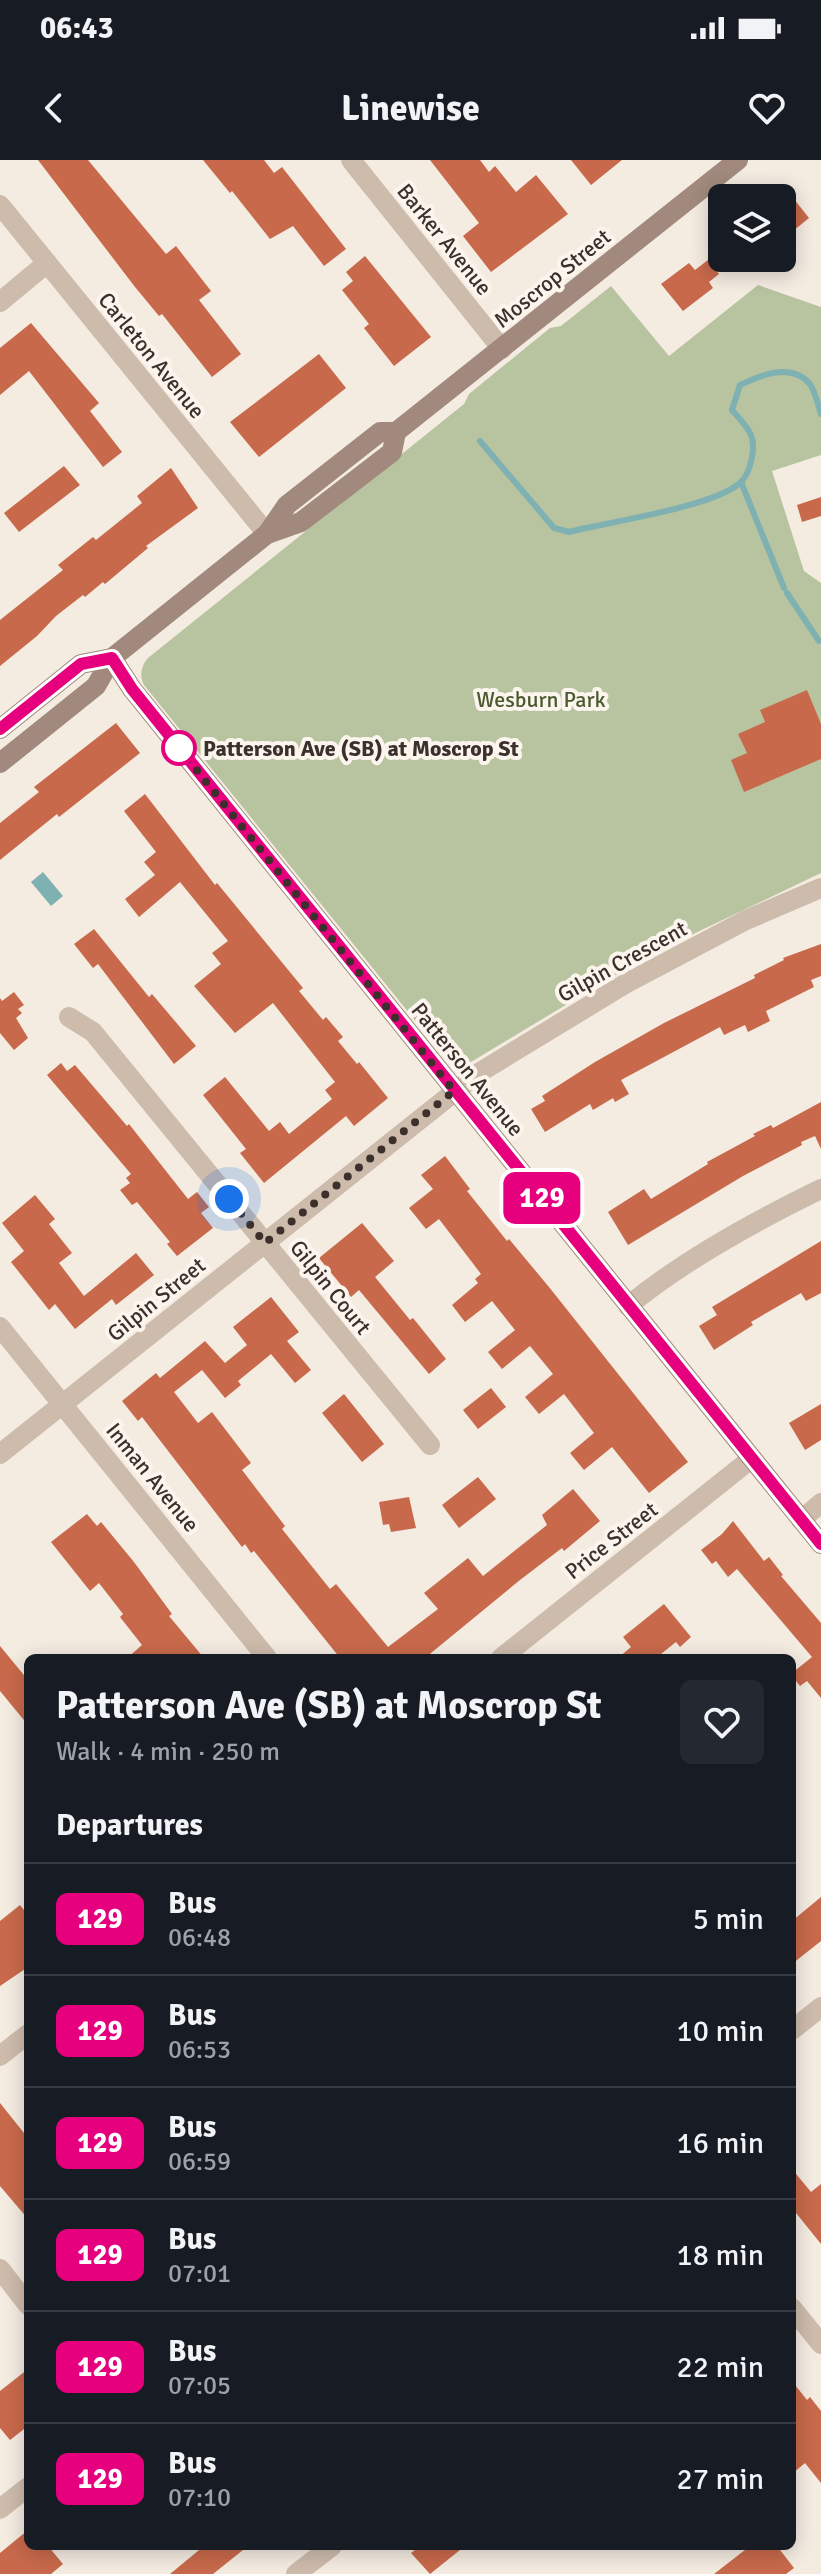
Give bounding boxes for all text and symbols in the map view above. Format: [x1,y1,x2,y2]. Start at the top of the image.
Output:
text: 06:43 [40,10,114,47]
icon: back [32,86,76,130]
text: Linewise [341,86,480,131]
icon: heart [745,86,789,130]
street label: Barker Avenue [391,178,498,301]
map controls [708,184,796,272]
button: layers [708,184,796,272]
street label: Moscrop Street [489,223,616,334]
street label: Carleton Avenue [93,287,211,424]
park label: Wesburn Park [476,686,606,713]
marker: Patterson Ave (SB) at Moscrop St [162,731,196,765]
place label: Patterson Ave (SB) at Moscrop St [203,735,519,762]
street label: Gilpin Crescent [553,915,692,1008]
street label: Patterson Avenue [406,997,530,1142]
line badge: 129 [496,1172,588,1224]
your location [209,1179,249,1219]
text: 129 [519,1181,565,1215]
street label: Gilpin Court [284,1235,377,1340]
street label: Gilpin Street [102,1251,211,1347]
street label: Inman Avenue [100,1417,205,1537]
street label: Price Street [560,1496,663,1585]
button: heart [680,1680,764,1764]
text: Patterson Ave (SB) at Moscrop St [56,1682,602,1729]
text: Walk · 4 min · 250 m [56,1736,280,1768]
text: Departures [56,1807,203,1844]
text: Bus [168,1885,216,1922]
text: 5 min [693,1901,764,1938]
text: 129 [77,1902,123,1936]
text: 06:48 [168,1922,231,1954]
text: Bus [168,1997,216,2034]
text: 10 min [677,2013,764,2050]
text: 129 [77,2014,123,2048]
text: 06:53 [168,2034,231,2066]
text: Bus [168,2109,216,2146]
text: 16 min [677,2125,764,2162]
text: 129 [77,2126,123,2160]
text: 06:59 [168,2146,231,2178]
text: Bus [168,2221,216,2258]
text: 18 min [677,2237,764,2274]
text: 129 [77,2238,123,2272]
text: 07:01 [168,2258,231,2290]
text: Bus [168,2333,216,2370]
text: 22 min [677,2349,764,2386]
text: 129 [77,2350,123,2384]
text: 07:05 [168,2370,231,2402]
text: Bus [168,2445,216,2482]
text: 27 min [677,2461,764,2498]
text: 129 [77,2462,123,2496]
text: 07:10 [168,2482,231,2514]

